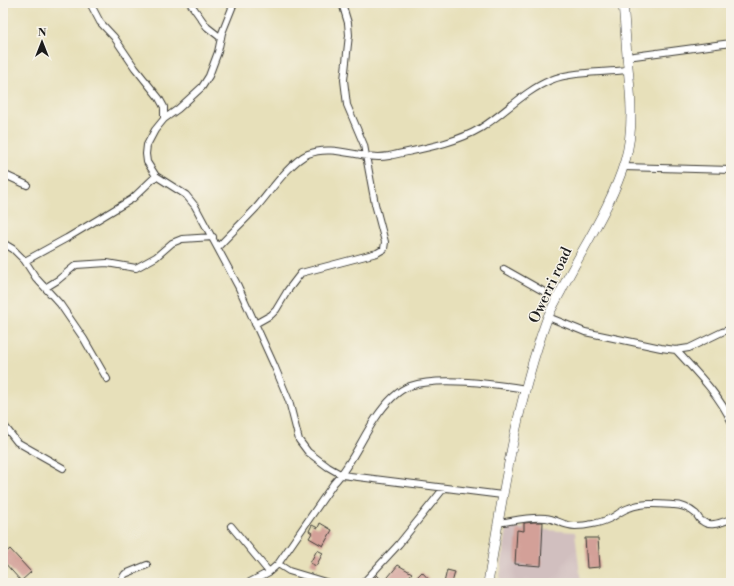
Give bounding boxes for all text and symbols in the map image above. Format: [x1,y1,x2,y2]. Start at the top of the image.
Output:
north arrow [22,22,62,62]
text: N [38,26,47,40]
street label: Owerri road [525,244,577,326]

